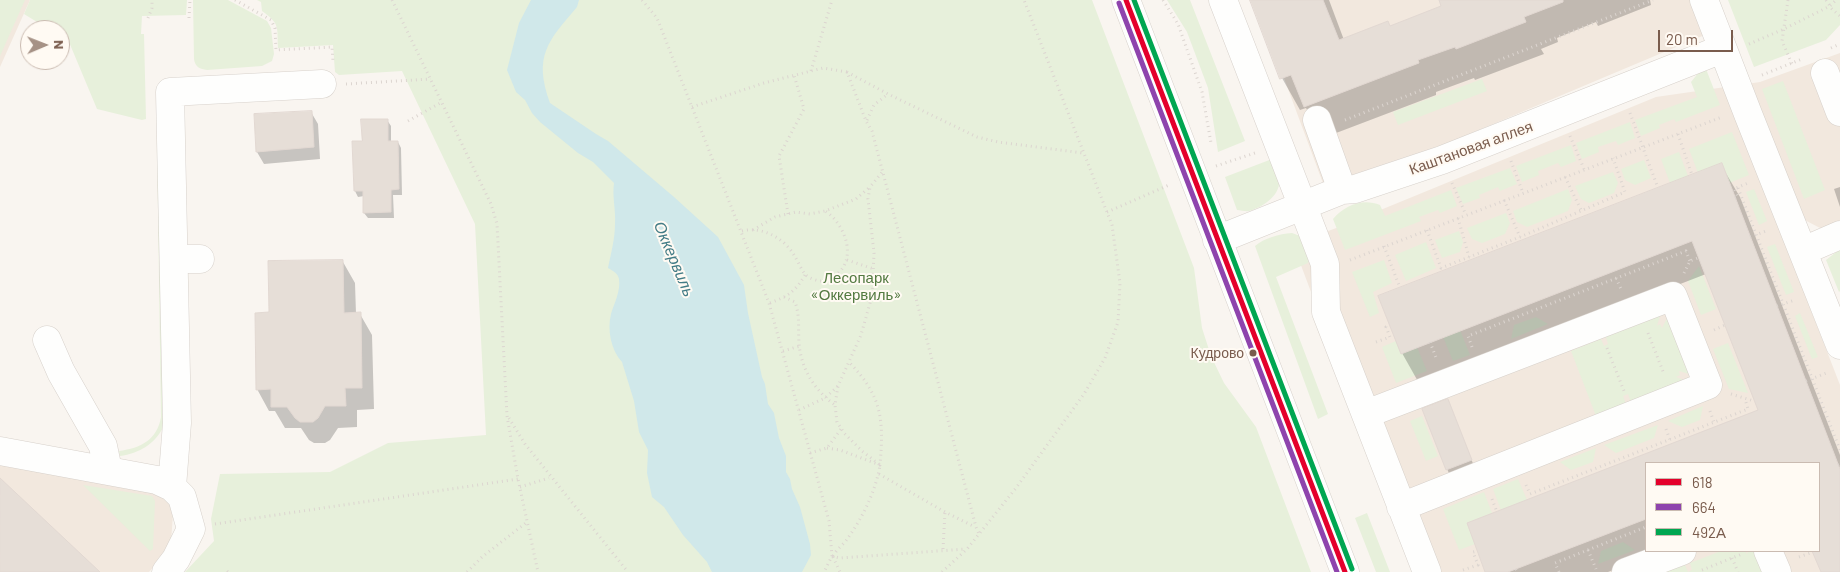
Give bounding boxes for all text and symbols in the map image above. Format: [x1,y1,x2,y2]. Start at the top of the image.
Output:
north arrow [20,20,70,70]
scale bar [1660,20,1735,52]
text: 20 m [1666,30,1698,48]
text: N [51,40,68,50]
street label: Каштановая аллея [1407,117,1535,179]
water label: Оккервиль [650,218,698,300]
park label: Лесопарк «Оккервиль» [811,269,901,304]
place label: Кудрово [1191,345,1244,361]
marker: Кудрово [1248,348,1258,358]
legend [1645,462,1820,552]
text: 618 [1692,473,1713,491]
text: 664 [1692,498,1716,516]
text: 492А [1692,523,1726,541]

